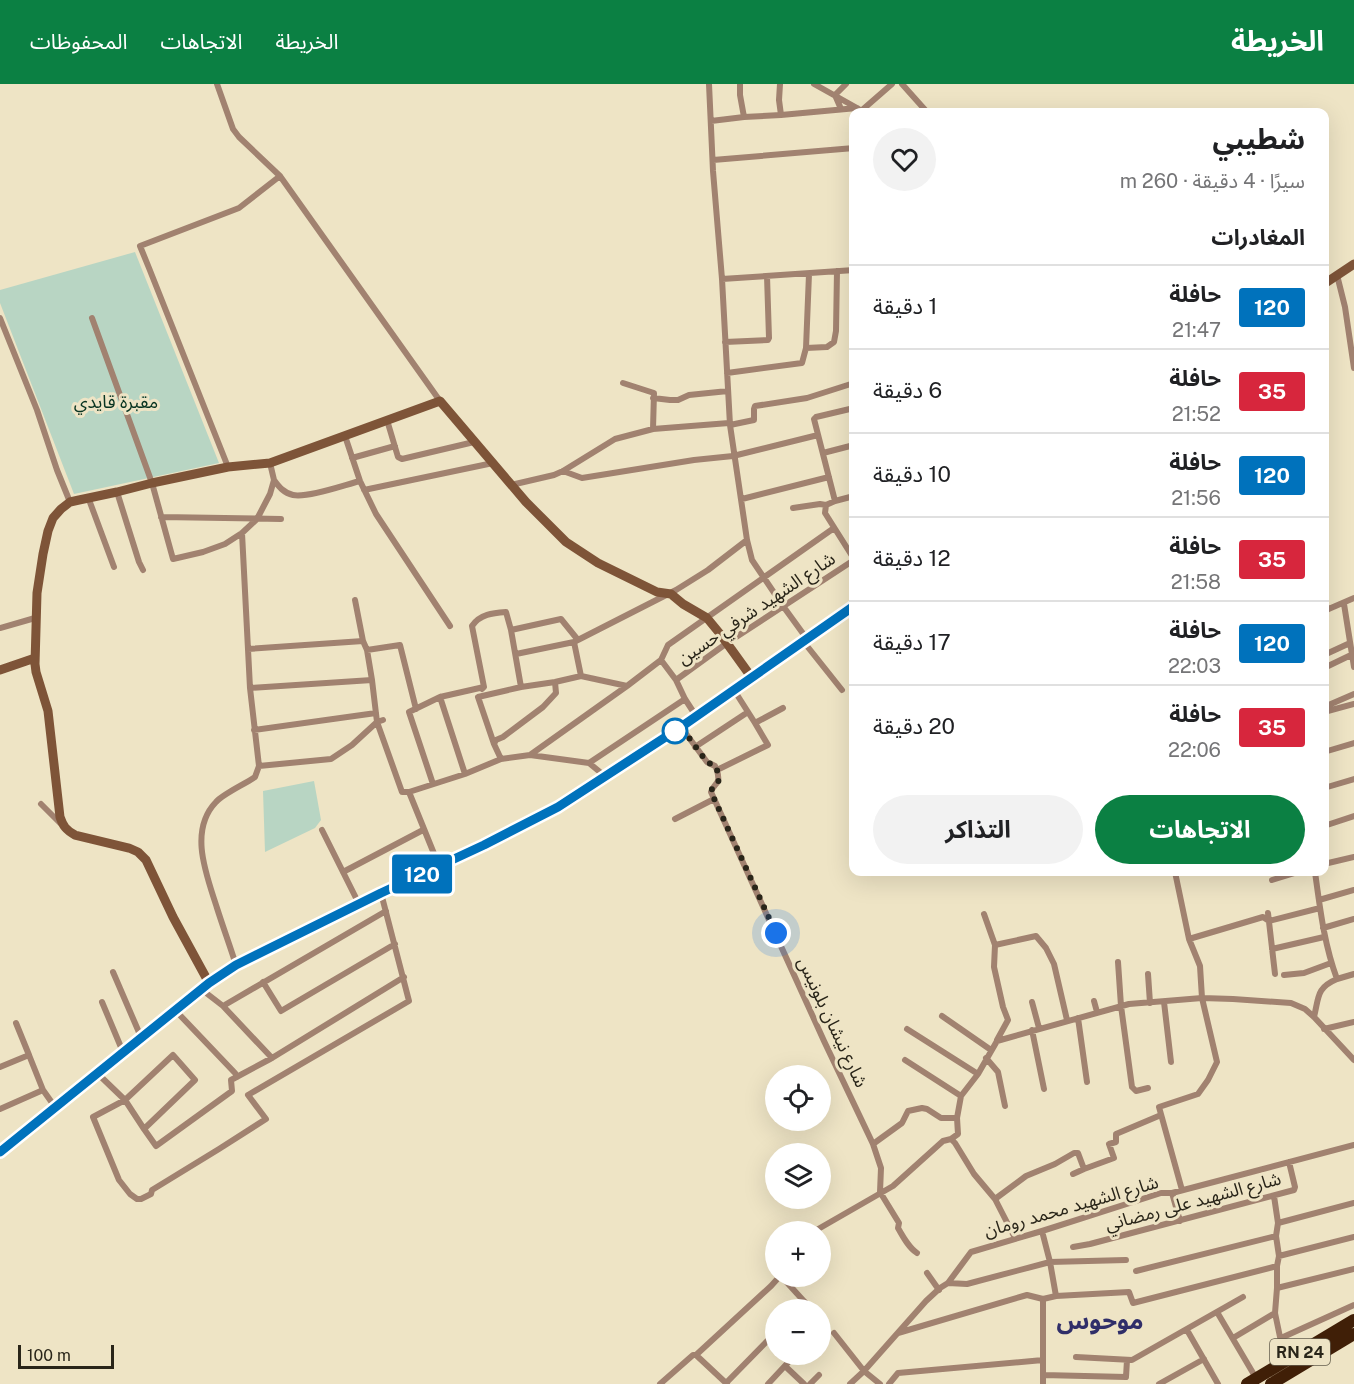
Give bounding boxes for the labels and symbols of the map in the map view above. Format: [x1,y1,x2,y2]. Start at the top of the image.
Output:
park label: مقبرة قايدي [74,391,158,415]
street label: شارع الشهيد شرفي حسين [673,547,841,672]
unlabelled marker [662,718,688,744]
line badge: 120 [388,854,456,894]
your location [761,918,791,948]
street label: شارع نيشان بلونيس [790,953,872,1092]
street label: شارع الشهيد على رمضاني [1103,1167,1284,1238]
street label: شارع الشهيد محمد رومان [981,1171,1162,1245]
district label: موحوس [1056,1306,1144,1335]
road number: RN 24 [1270,1339,1330,1365]
scale bar [18,1342,114,1370]

